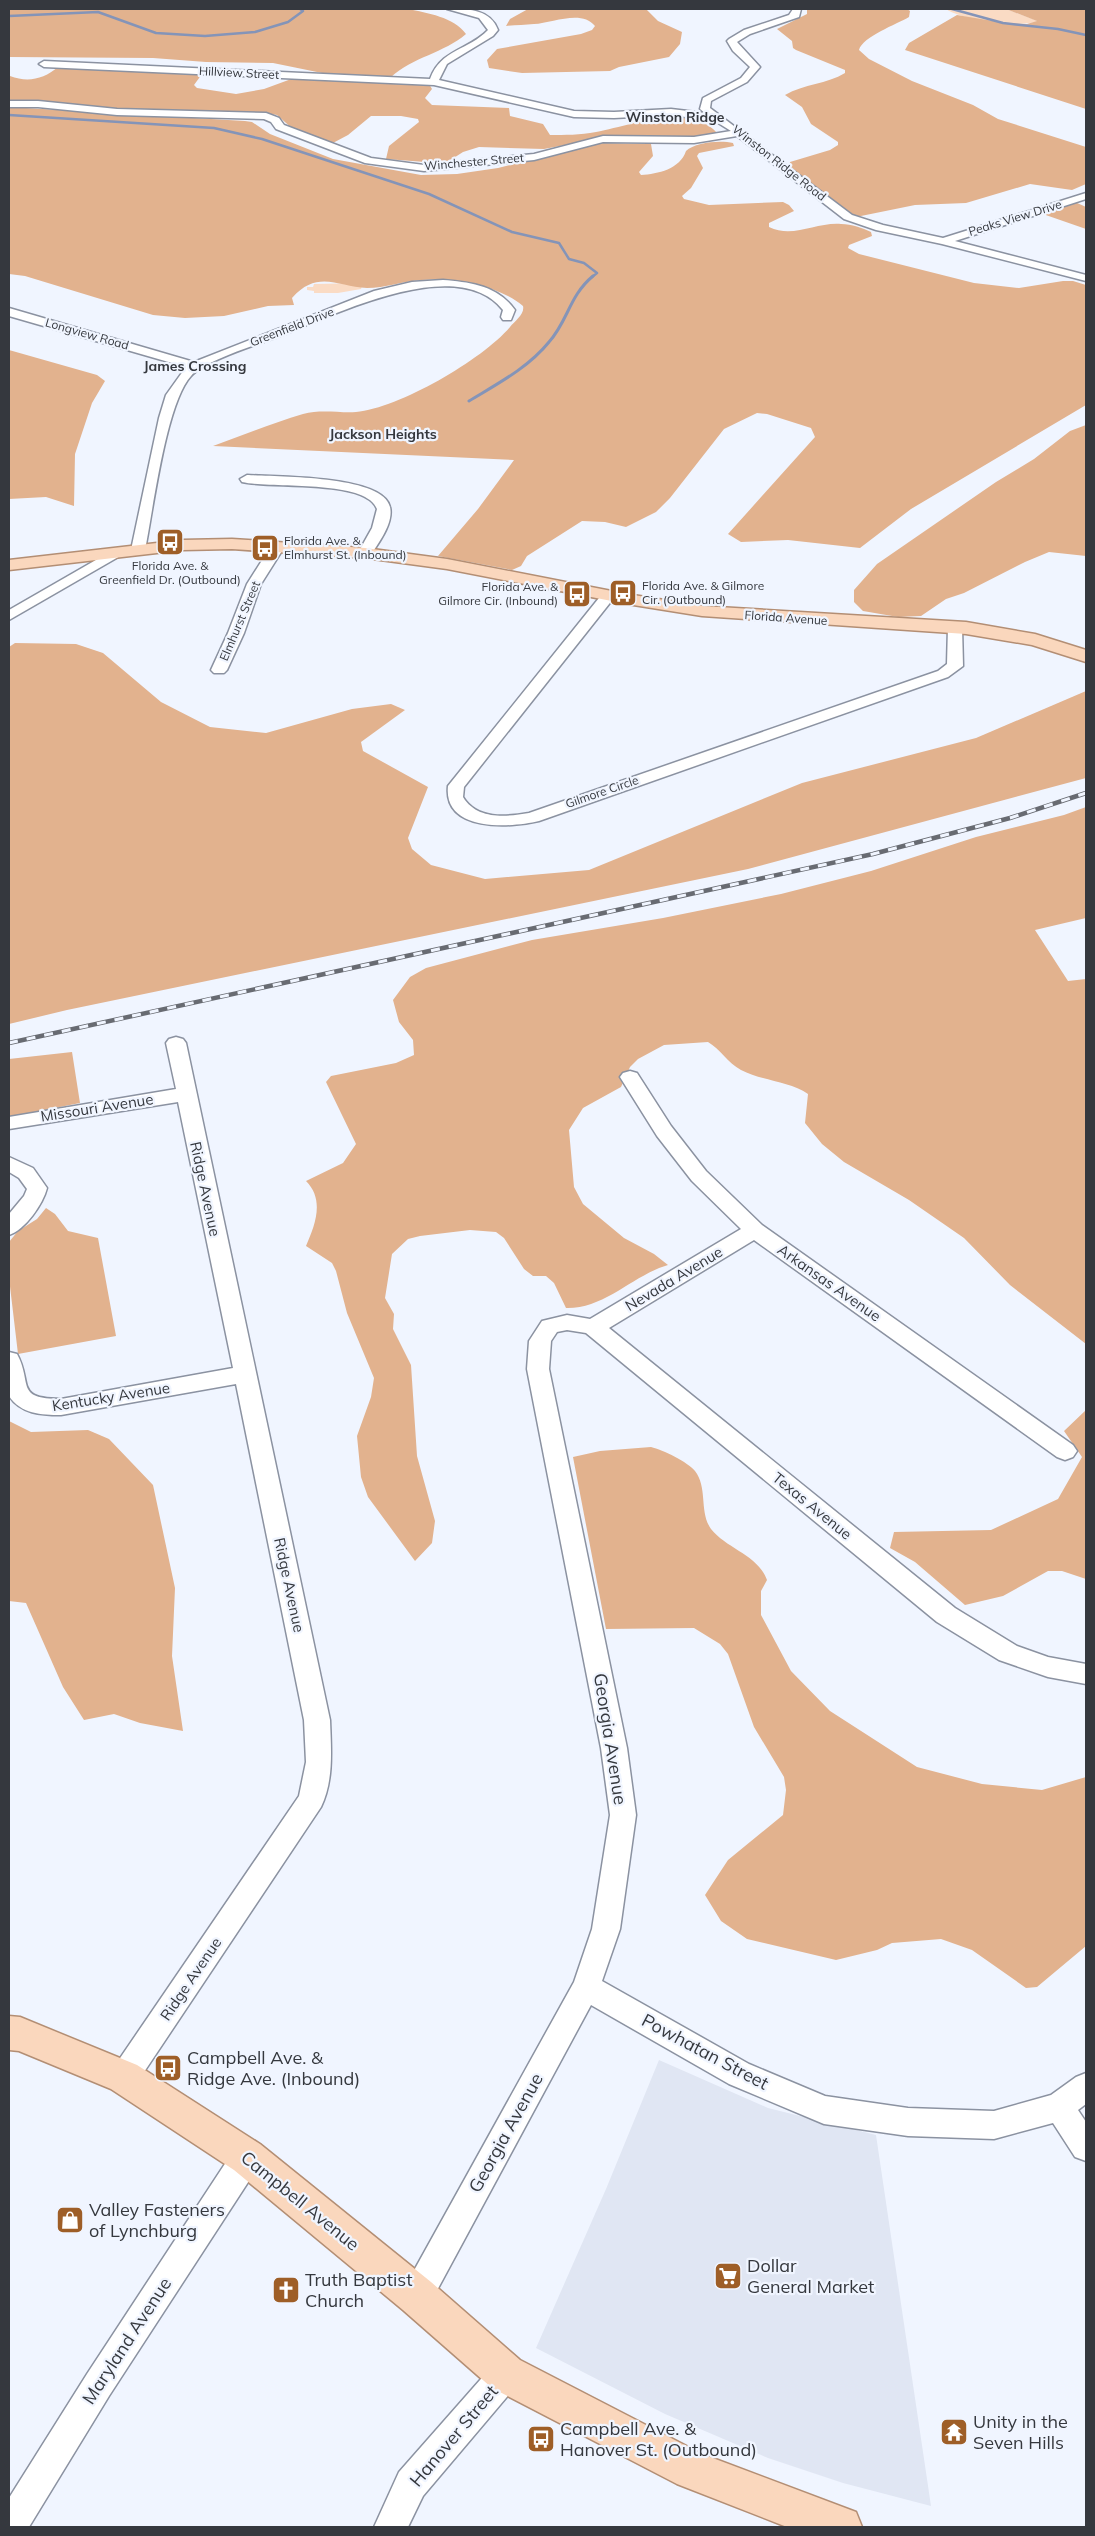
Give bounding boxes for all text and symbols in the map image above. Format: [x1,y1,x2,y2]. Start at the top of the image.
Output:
street label: Hillview Street [199,63,279,82]
district label: Winston Ridge [625,108,725,126]
street label: Winston Ridge Road [729,121,829,204]
street label: Winchester Street [424,150,524,173]
street label: Peaks View Drive [966,196,1063,239]
street label: Greenfield Drive [248,304,336,349]
street label: Longview Road [44,314,131,353]
district label: James Crossing [144,357,246,375]
district label: Jackson Heights [329,425,437,443]
bus stop icon: Florida Ave. & Greenfield Dr. (Outbound) [155,527,185,557]
bus stop icon: Florida Ave. & Elmhurst St. (Inbound) [250,533,280,563]
place label: Florida Ave. & Elmhurst St. (Inbound) [284,533,407,562]
place label: Florida Ave. & Greenfield Dr. (Outbound) [99,558,241,587]
bus stop icon: Florida Ave. & Gilmore Cir. (Outbound) [608,578,638,608]
place label: Florida Ave. & Gilmore Cir. (Outbound) [642,578,764,607]
street label: Elmhurst Street [216,579,263,663]
place label: Florida Ave. & Gilmore Cir. (Inbound) [438,579,559,608]
bus stop icon: Florida Ave. & Gilmore Cir. (Inbound) [562,579,592,609]
street label: Florida Avenue [744,607,828,628]
street label: Gilmore Circle [563,772,640,811]
street label: Missouri Avenue [39,1089,155,1126]
street label: Ridge Avenue [186,1140,225,1238]
street label: Arkansas Avenue [774,1240,885,1325]
street label: Nevada Avenue [622,1242,726,1315]
street label: Kentucky Avenue [51,1378,171,1415]
street label: Texas Avenue [769,1468,856,1543]
street label: Ridge Avenue [270,1536,309,1634]
street label: Georgia Avenue [589,1671,632,1806]
street label: Ridge Avenue [156,1933,225,2024]
street label: Powhatan Street [638,2008,773,2095]
place label: Campbell Ave. & Ridge Ave. (Inbound) [187,2046,360,2090]
bus stop icon: Campbell Ave. & Ridge Ave. (Inbound) [153,2053,183,2083]
street label: Georgia Avenue [463,2069,548,2196]
street label: Campbell Avenue [236,2146,364,2255]
place label: Valley Fasteners of Lynchburg [89,2198,225,2242]
shop icon: Valley Fasteners of Lynchburg [55,2205,85,2235]
place label: Dollar General Market [747,2254,874,2298]
supermarket icon: Dollar General Market [713,2261,743,2291]
place label: Truth Baptist Church [305,2268,412,2312]
street label: Maryland Avenue [77,2273,176,2409]
church icon: Truth Baptist Church [271,2275,301,2305]
street label: Hanover Street [404,2380,503,2491]
place label: Unity in the Seven Hills [973,2410,1068,2454]
place label: Campbell Ave. & Hanover St. (Outbound) [560,2417,757,2461]
temple icon: Unity in the Seven Hills [939,2417,969,2447]
bus stop icon: Campbell Ave. & Hanover St. (Outbound) [526,2424,556,2454]

